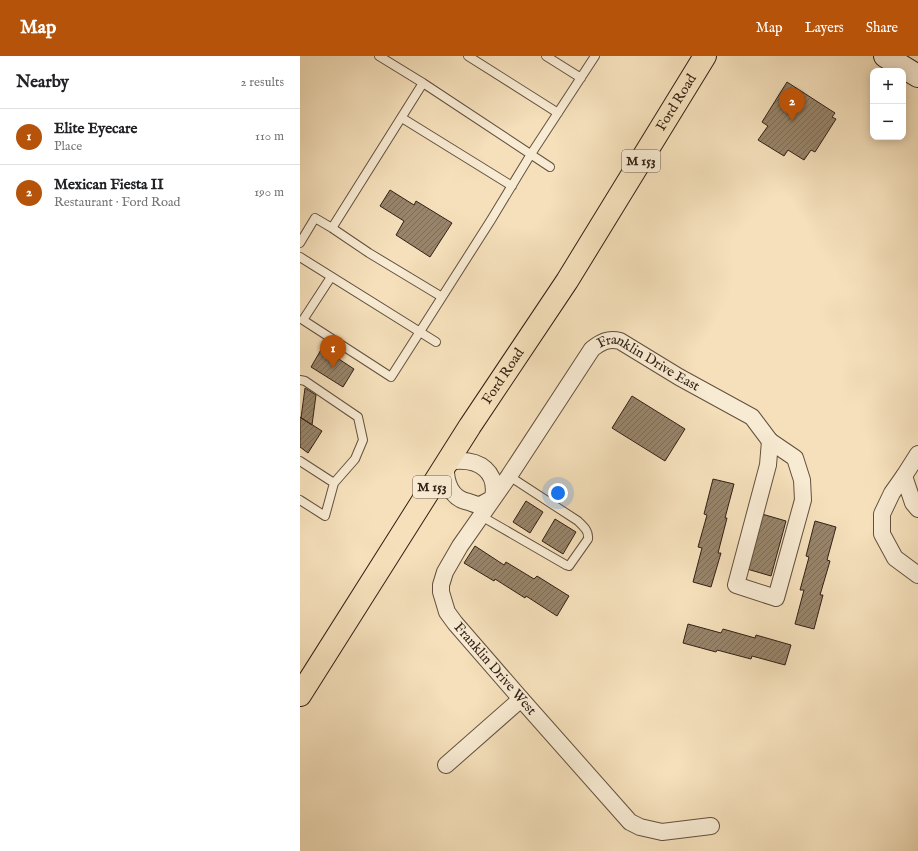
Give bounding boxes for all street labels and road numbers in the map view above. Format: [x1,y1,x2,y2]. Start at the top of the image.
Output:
street label: Ford Road [652,70,701,134]
road number: M 153 [622,150,660,172]
street label: Franklin Drive East [594,331,703,396]
street label: Ford Road [478,344,529,408]
road number: M 153 [413,476,451,498]
street label: Franklin Drive West [450,619,540,719]

